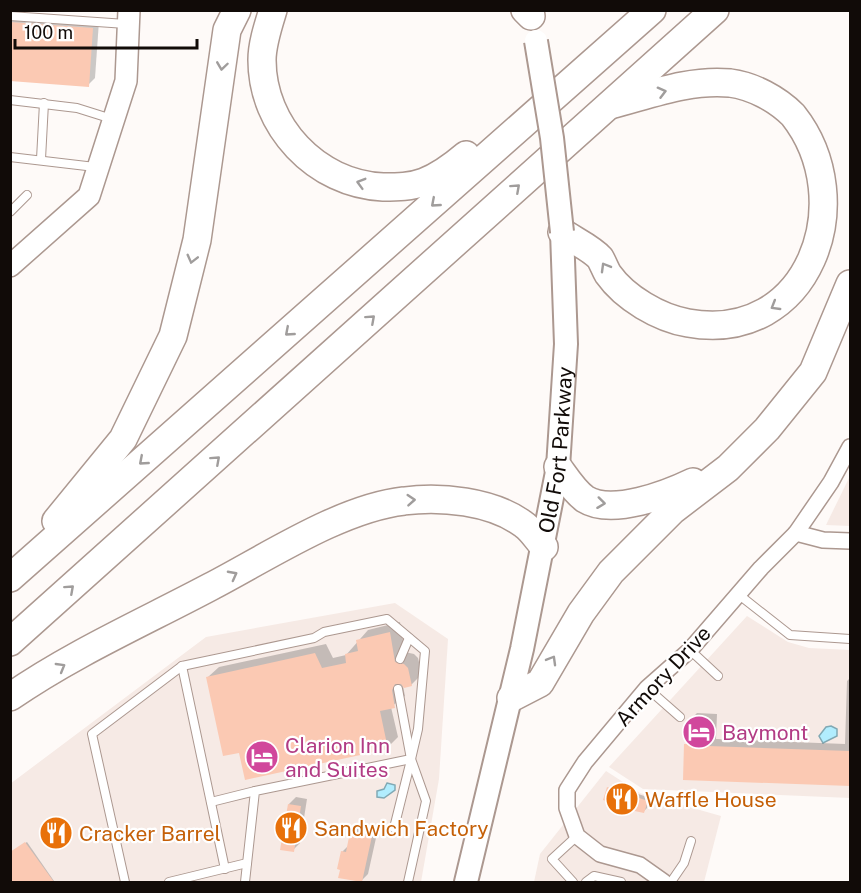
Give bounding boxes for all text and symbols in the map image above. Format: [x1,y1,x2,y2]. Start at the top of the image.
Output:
scale bar [15,12,196,50]
text: 100 m [24,22,73,43]
one-way arrow [216,61,228,71]
one-way arrow [657,86,667,99]
one-way arrow [356,178,366,191]
one-way arrow [509,184,520,195]
one-way arrow [431,196,442,207]
one-way arrow [187,253,200,263]
one-way arrow [600,263,612,273]
one-way arrow [771,298,781,310]
one-way arrow [365,315,375,326]
one-way arrow [285,325,296,336]
street label: Old Fort Parkway [533,366,577,535]
one-way arrow [139,454,150,465]
one-way arrow [209,456,220,467]
one-way arrow [407,494,416,507]
one-way arrow [596,496,606,508]
one-way arrow [227,571,237,582]
one-way arrow [63,585,74,596]
street label: Armory Drive [610,621,716,731]
one-way arrow [545,656,556,666]
one-way arrow [55,663,65,674]
hotel icon: Baymont [681,714,717,750]
place label: Baymont [722,720,808,745]
place label: Clarion Inn and Suites [285,733,390,782]
hotel icon: Clarion Inn and Suites [244,739,280,775]
restaurant icon: Waffle House [604,781,640,817]
place label: Waffle House [645,787,777,812]
restaurant icon: Sandwich Factory [273,810,309,846]
restaurant icon: Cracker Barrel [38,815,74,851]
place label: Sandwich Factory [314,816,489,841]
place label: Cracker Barrel [79,821,221,846]

